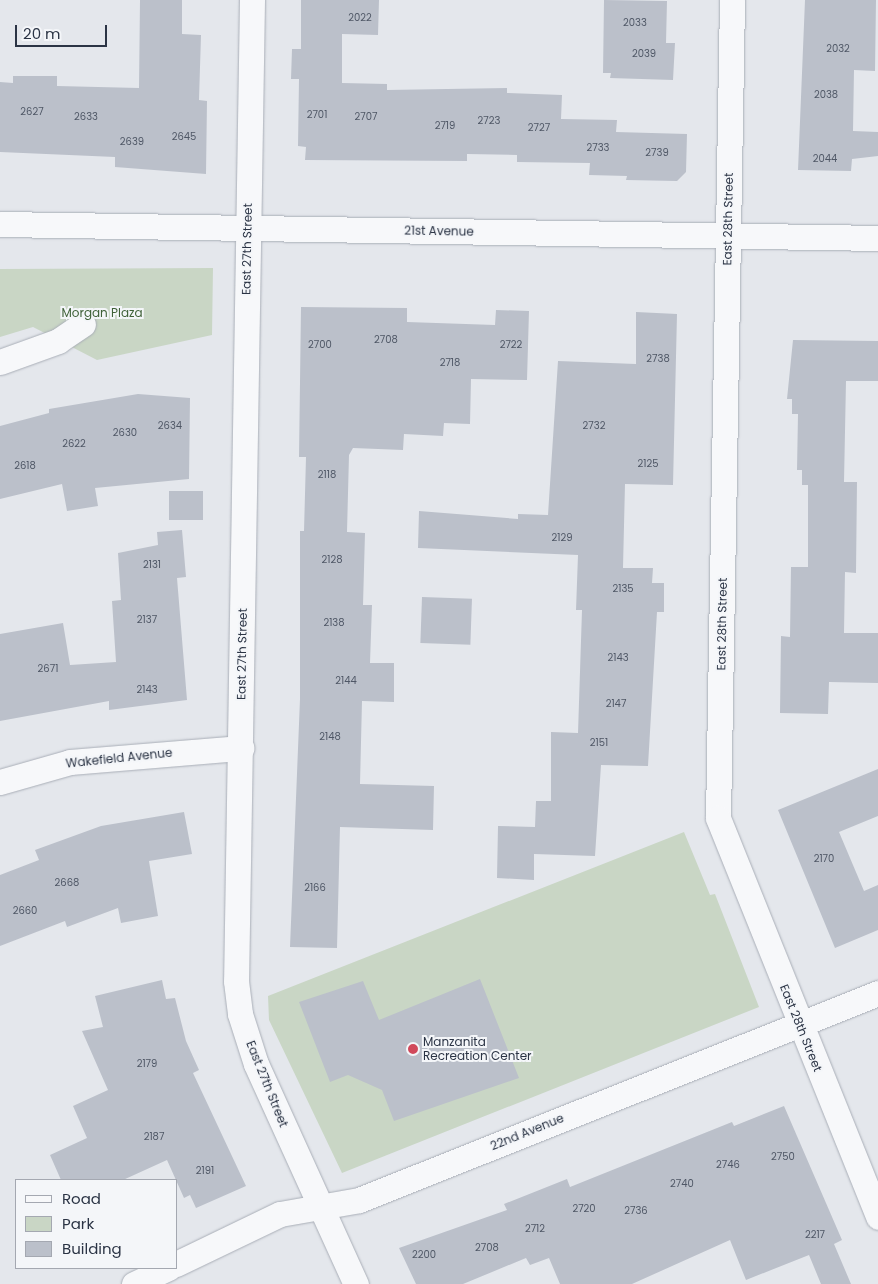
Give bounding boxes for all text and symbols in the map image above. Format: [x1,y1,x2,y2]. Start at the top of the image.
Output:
house number: 2022 [348,12,372,24]
scale bar [18,15,110,47]
house number: 2033 [623,17,647,29]
text: 20 m [23,23,61,44]
house number: 2032 [826,43,850,55]
house number: 2039 [632,48,656,60]
house number: 2038 [814,89,838,101]
house number: 2627 [20,106,44,118]
house number: 2701 [307,109,327,121]
house number: 2633 [74,111,98,123]
house number: 2707 [355,111,377,123]
house number: 2723 [478,115,500,127]
house number: 2719 [435,120,455,132]
house number: 2727 [528,122,550,134]
house number: 2645 [172,131,196,143]
house number: 2639 [120,136,144,148]
house number: 2733 [587,142,609,154]
house number: 2739 [645,147,669,159]
house number: 2044 [813,153,837,165]
street label: East 28th Street [720,172,736,266]
street label: East 27th Street [239,203,255,295]
street label: 21st Avenue [404,223,474,239]
park label: Morgan Plaza [61,306,143,320]
house number: 2708 [374,334,398,346]
house number: 2700 [308,339,332,351]
house number: 2722 [500,339,522,351]
house number: 2738 [646,353,670,365]
house number: 2718 [440,357,460,369]
house number: 2634 [158,420,182,432]
house number: 2732 [583,420,605,432]
house number: 2630 [113,427,137,439]
house number: 2622 [62,438,86,450]
house number: 2125 [638,458,658,470]
house number: 2618 [14,460,36,472]
house number: 2118 [318,469,336,481]
house number: 2129 [552,532,572,544]
house number: 2128 [321,554,343,566]
house number: 2131 [143,559,161,571]
street label: East 28th Street [714,577,730,671]
house number: 2135 [612,583,634,595]
street label: East 27th Street [234,608,250,700]
house number: 2137 [137,614,157,626]
house number: 2138 [323,617,345,629]
house number: 2143 [607,652,629,664]
house number: 2671 [38,663,58,675]
house number: 2144 [335,675,357,687]
house number: 2143 [136,684,158,696]
house number: 2147 [606,698,626,710]
house number: 2148 [319,731,341,743]
house number: 2151 [590,737,608,749]
street label: Wakefield Avenue [65,745,173,771]
house number: 2170 [814,853,834,865]
house number: 2668 [55,877,79,889]
house number: 2166 [304,882,326,894]
house number: 2660 [13,905,37,917]
street label: East 28th Street [777,982,825,1074]
place label: Manzanita Recreation Center [423,1035,532,1063]
street label: East 27th Street [243,1039,291,1129]
marker: Manzanita Recreation Center [407,1043,419,1055]
house number: 2179 [137,1058,157,1070]
street label: 22nd Avenue [488,1111,566,1153]
house number: 2187 [144,1131,164,1143]
house number: 2750 [771,1151,795,1163]
house number: 2746 [716,1159,740,1171]
house number: 2191 [196,1165,214,1177]
house number: 2740 [670,1178,694,1190]
legend [15,1179,178,1269]
text: Road [62,1188,101,1209]
house number: 2720 [572,1203,596,1215]
house number: 2736 [624,1205,648,1217]
text: Park [62,1213,94,1234]
house number: 2712 [525,1223,545,1235]
house number: 2217 [805,1229,825,1241]
text: Building [62,1238,122,1259]
house number: 2708 [475,1242,499,1254]
house number: 2200 [412,1249,436,1261]

